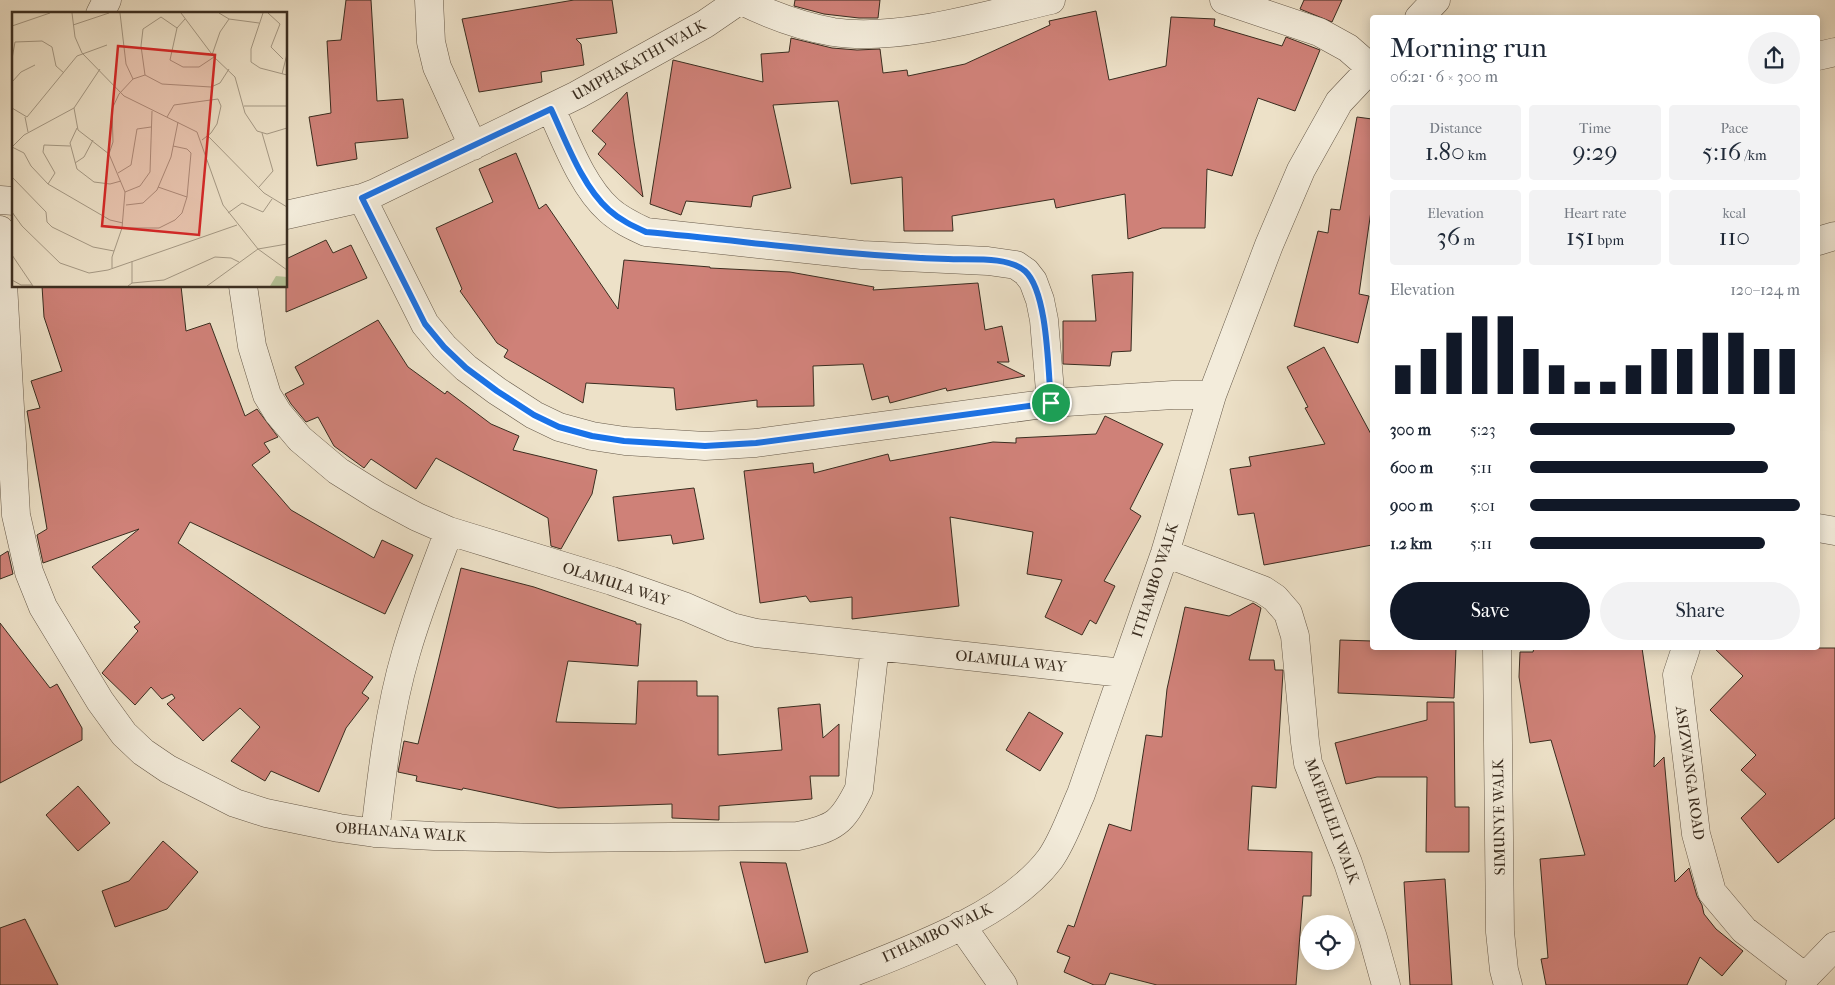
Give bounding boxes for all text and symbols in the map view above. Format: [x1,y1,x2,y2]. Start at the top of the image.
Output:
inset map [12,12,288,288]
street label: UMPHAKATHI WALK [569,15,710,104]
text: Morning run [1390,31,1547,64]
button: share [1748,32,1800,84]
text: 06:21 · 6 × 300 m [1390,67,1498,86]
text: Distance [1429,120,1482,137]
text: Time [1579,120,1611,137]
text: Pace [1720,120,1748,137]
text: 1.80 [1425,137,1465,166]
text: 9:29 [1572,137,1618,166]
text: 5:16 [1702,137,1741,166]
text: km [1465,147,1487,164]
text: /km [1741,147,1767,164]
text: Elevation [1427,205,1484,222]
text: Heart rate [1564,205,1626,222]
text: kcal [1723,205,1746,222]
text: 36 [1436,222,1460,251]
text: 151 [1566,222,1595,251]
text: 110 [1719,222,1750,251]
text: m [1460,232,1475,249]
text: bpm [1595,232,1624,249]
text: Elevation [1390,280,1455,299]
text: 120–124 m [1730,280,1800,299]
pin [1030,382,1072,424]
icon: arrive [1037,389,1065,417]
text: 300 m [1390,420,1431,439]
text: 5:23 [1470,420,1496,439]
text: 600 m [1390,458,1433,477]
text: 5:11 [1470,458,1492,477]
text: 900 m [1390,496,1433,515]
text: 5:01 [1470,496,1495,515]
street label: ITHAMBO WALK [1128,519,1182,640]
text: 1.2 km [1390,534,1432,553]
text: 5:11 [1470,534,1492,553]
street label: OLAMULA WAY [560,558,673,610]
button: Save [1390,582,1590,640]
button: Share [1600,582,1800,640]
street label: OLAMULA WAY [955,646,1068,676]
street label: ASIZWANGA ROAD [1672,704,1708,841]
street label: MAFEHLELI WALK [1301,756,1363,887]
street label: SIMUNYE WALK [1489,757,1509,876]
street label: OBHANANA WALK [335,818,468,846]
street label: ITHAMBO WALK [879,899,996,966]
map controls [1300,915,1355,970]
button: locate [1300,915,1355,970]

